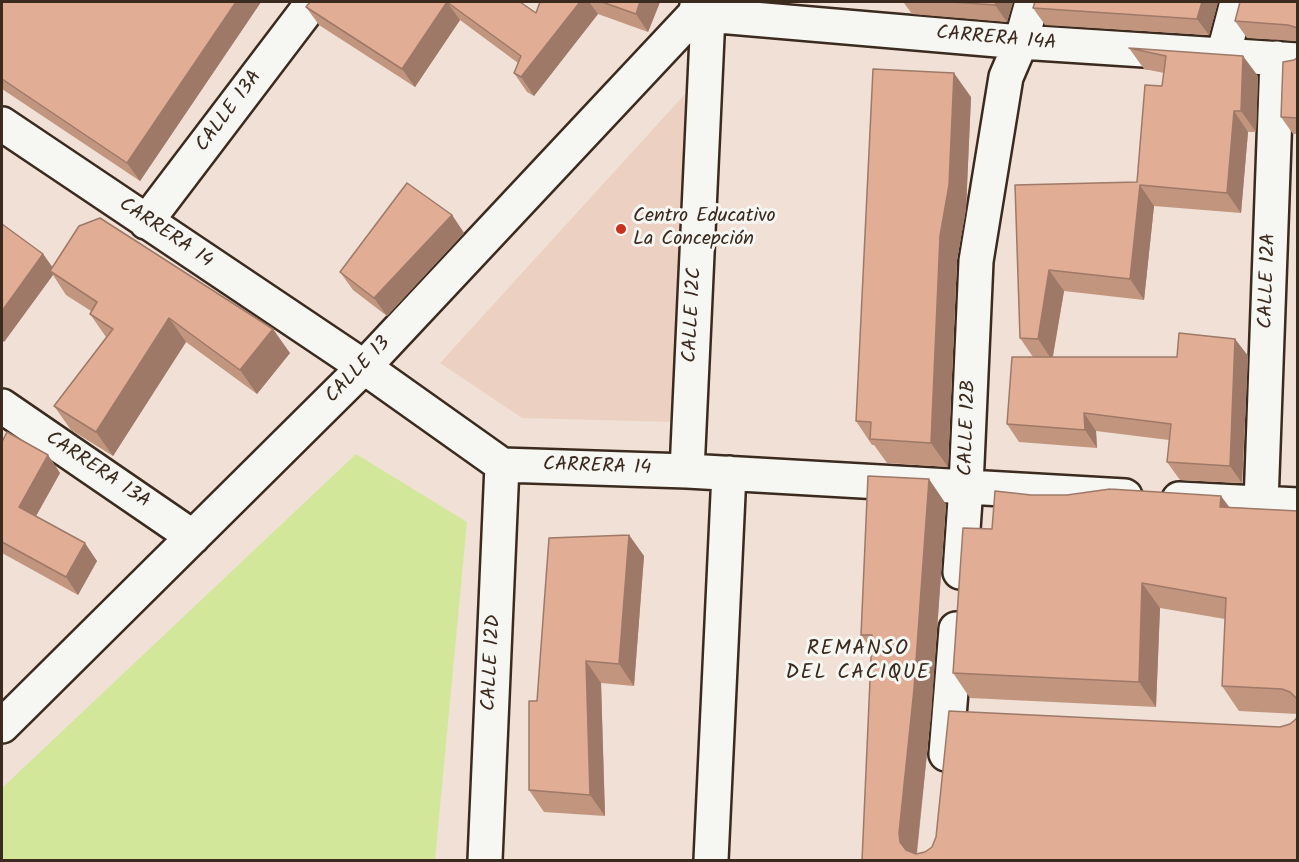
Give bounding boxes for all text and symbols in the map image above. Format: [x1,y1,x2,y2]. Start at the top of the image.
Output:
street label: CARRERA 14A [935,23,1057,57]
street label: CALLE 13A [192,67,268,157]
street label: CARRERA 14 [113,194,217,274]
place label: Centro Educativo La Concepción [633,206,776,253]
marker: Centro Educativo La Concepción [614,222,628,236]
street label: CALLE 12A [1255,233,1283,329]
street label: CALLE 12C [680,267,708,363]
street label: CALLE 13 [321,333,397,409]
street label: CALLE 12B [955,379,983,477]
street label: CARRERA 13A [40,427,154,515]
street label: CARRERA 14 [542,454,652,482]
street label: CALLE 12D [478,614,508,712]
district label: REMANSO DEL CACIQUE [786,637,930,687]

